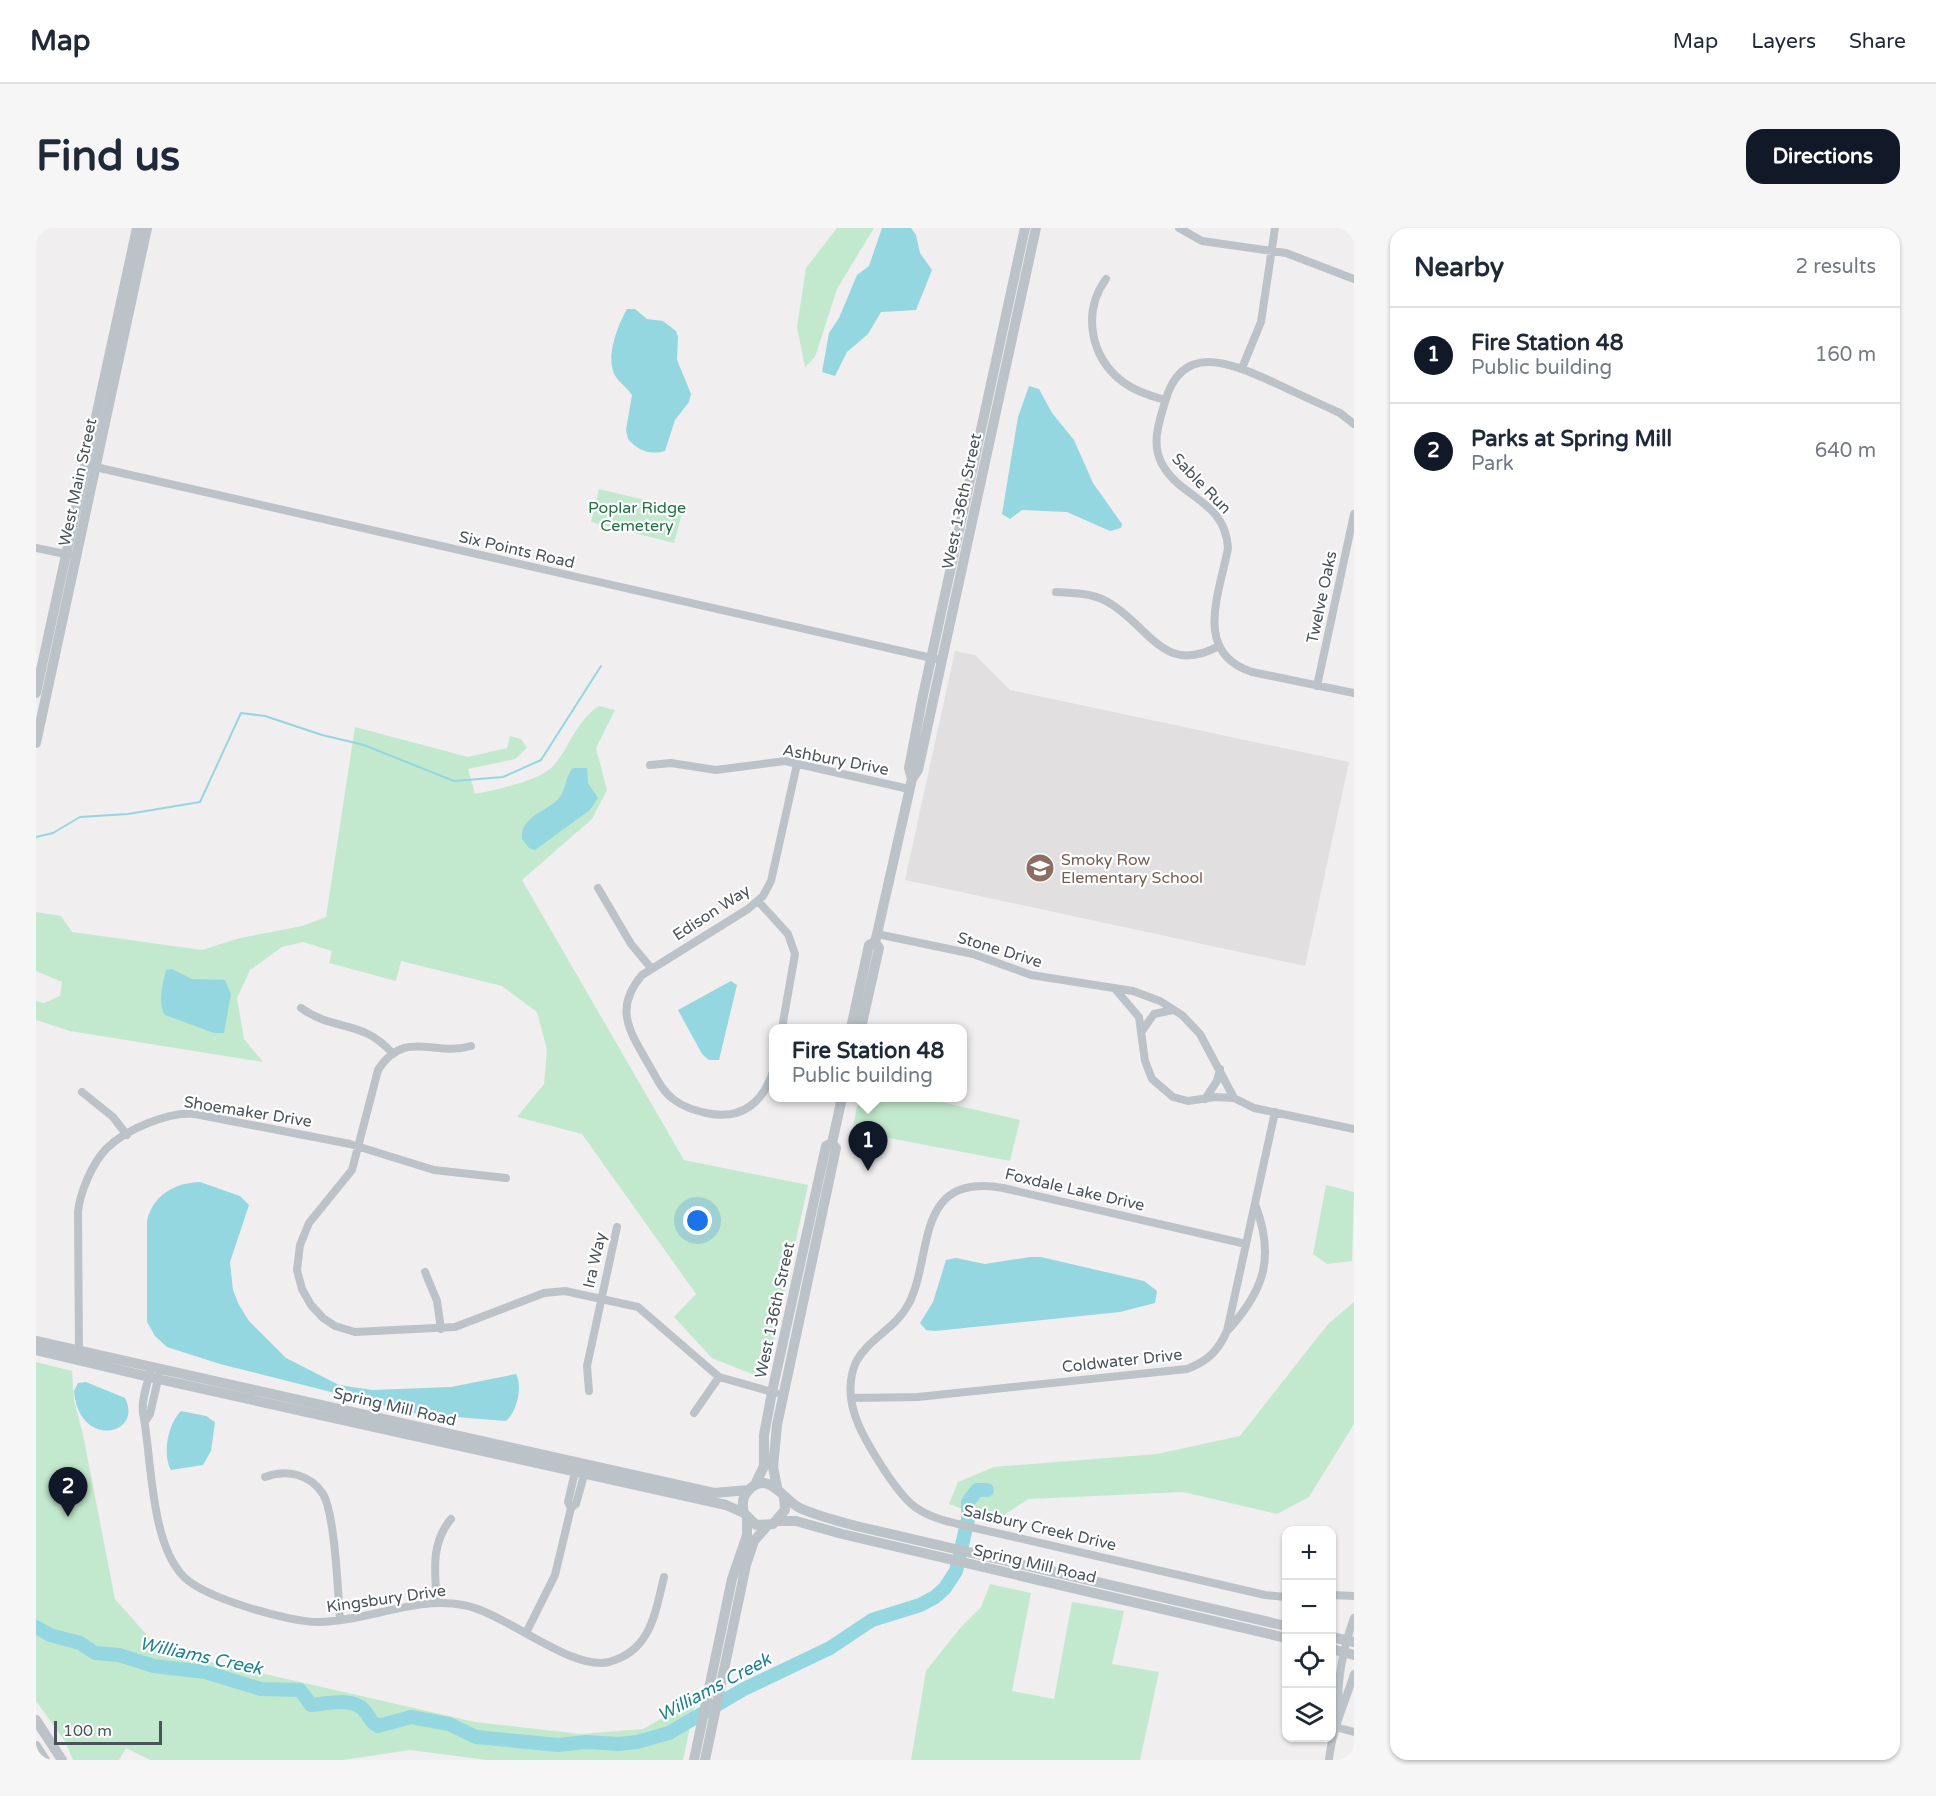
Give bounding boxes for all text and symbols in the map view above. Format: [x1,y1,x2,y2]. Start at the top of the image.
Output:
text: Map [30,24,90,58]
text: Map [1673,29,1718,54]
text: Layers [1751,29,1816,54]
text: Share [1849,29,1906,54]
button: Directions [1746,129,1900,184]
text: Find us [36,131,180,182]
text: Nearby [1414,252,1504,283]
text: 2 results [1796,255,1876,279]
text: Fire Station 48 [1471,330,1623,356]
text: 1 [1427,343,1440,367]
text: 160 m [1815,343,1876,367]
text: Public building [1471,356,1612,380]
street label: West Main Street [55,416,101,548]
text: Parks at Spring Mill [1471,426,1672,452]
street label: West 136th Street [938,431,986,571]
text: 2 [1427,439,1440,463]
text: 640 m [1815,439,1876,463]
street label: Sable Run [1167,449,1235,518]
text: Park [1471,452,1514,476]
park label: Poplar Ridge Cemetery [588,498,686,536]
street label: Six Points Road [457,527,577,573]
street label: Twelve Oaks [1302,549,1342,645]
street label: Ashbury Drive [781,740,890,780]
place label: Smoky Row Elementary School [1061,850,1203,888]
school or university icon: Smoky Row Elementary School [1024,852,1056,884]
street label: Edison Way [669,880,754,945]
street label: Stone Drive [955,928,1045,972]
popup [769,1024,967,1102]
text: Fire Station 48 [792,1038,944,1064]
text: Public building [792,1064,933,1088]
street label: Shoemaker Drive [182,1092,313,1132]
pin: 1 [848,1122,888,1171]
street label: Foxdale Lake Drive [1003,1164,1147,1216]
your location [683,1206,712,1235]
street label: Ira Way [579,1230,611,1290]
street label: West 136th Street [751,1240,799,1380]
street label: Coldwater Drive [1061,1345,1183,1377]
street label: Spring Mill Road [331,1383,458,1431]
pin: 2 [48,1468,87,1517]
street label: Salsbury Creek Drive [961,1501,1118,1555]
map controls [1282,1526,1336,1742]
button: + [1282,1526,1336,1580]
street label: Spring Mill Road [971,1540,1098,1588]
button: − [1282,1580,1336,1634]
street label: Kingsbury Drive [325,1581,447,1617]
water label: Williams Creek [138,1632,266,1680]
button: locate [1282,1634,1336,1688]
water label: Williams Creek [654,1647,775,1726]
button: layers [1282,1688,1336,1742]
scale bar [54,1718,162,1746]
text: 100 m [63,1721,112,1741]

